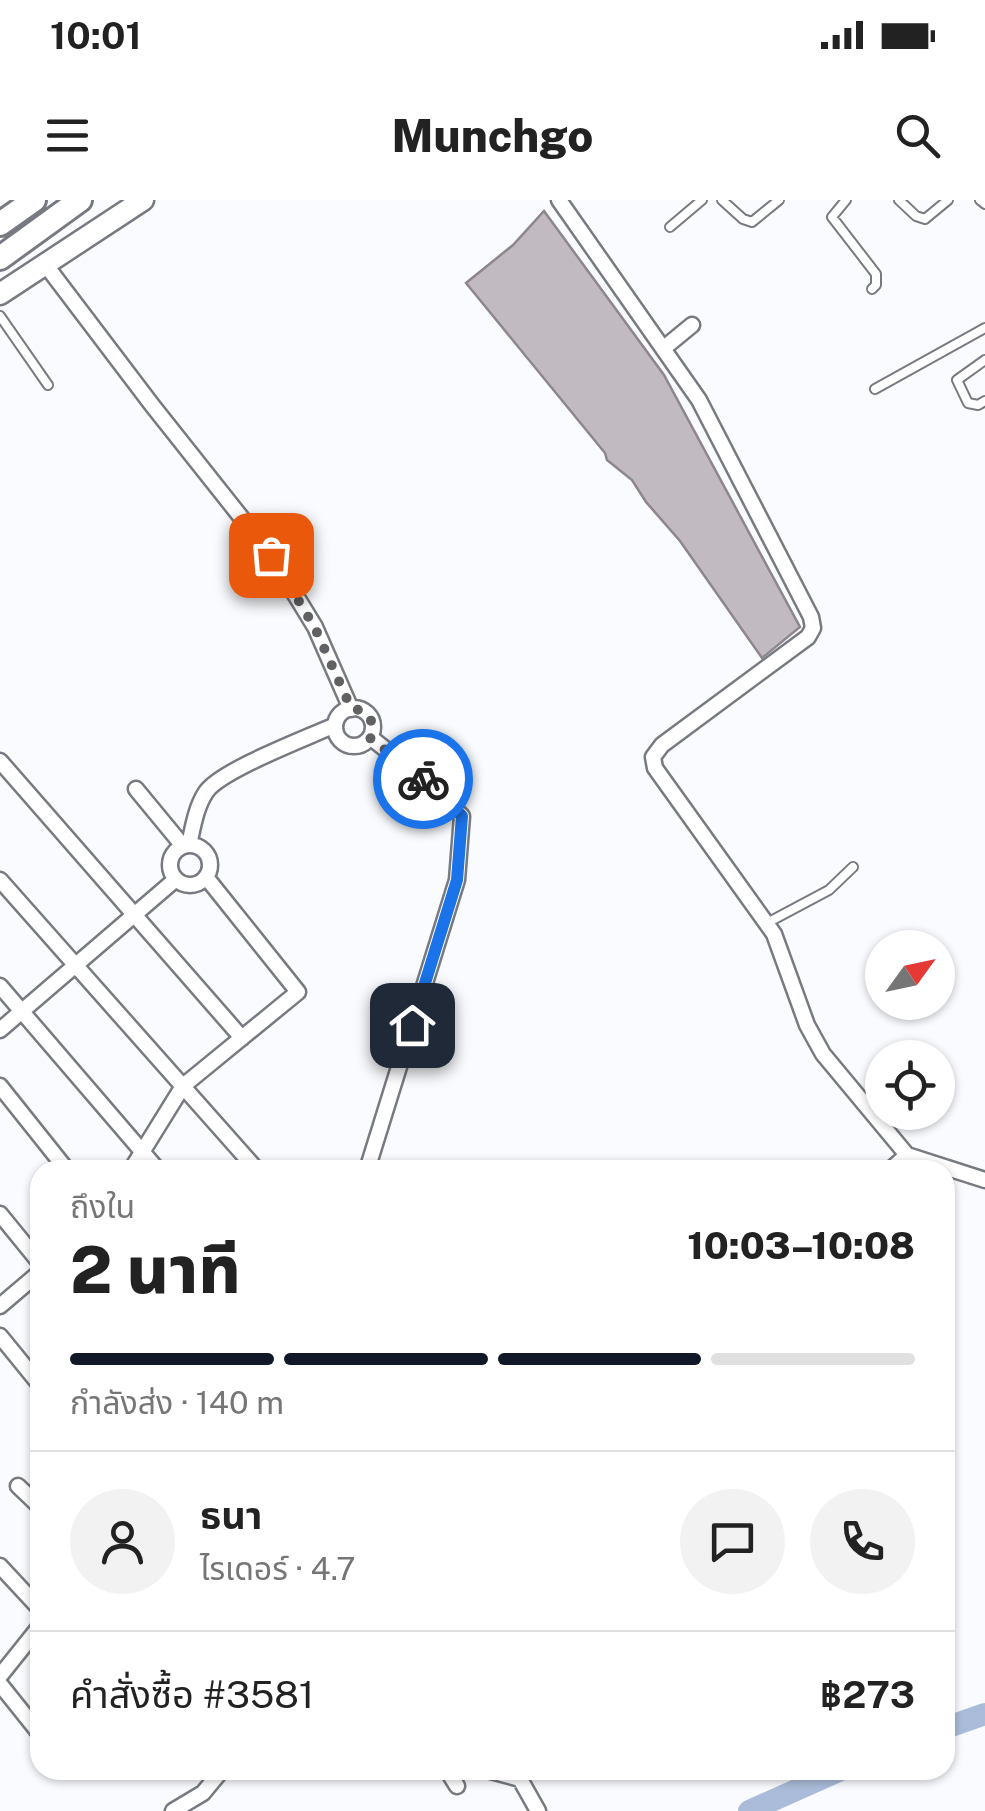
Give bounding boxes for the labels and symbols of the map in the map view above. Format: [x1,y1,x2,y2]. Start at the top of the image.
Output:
pin [229,513,314,598]
courier [373,729,473,829]
north arrow [865,930,955,1020]
pin [370,983,455,1068]

